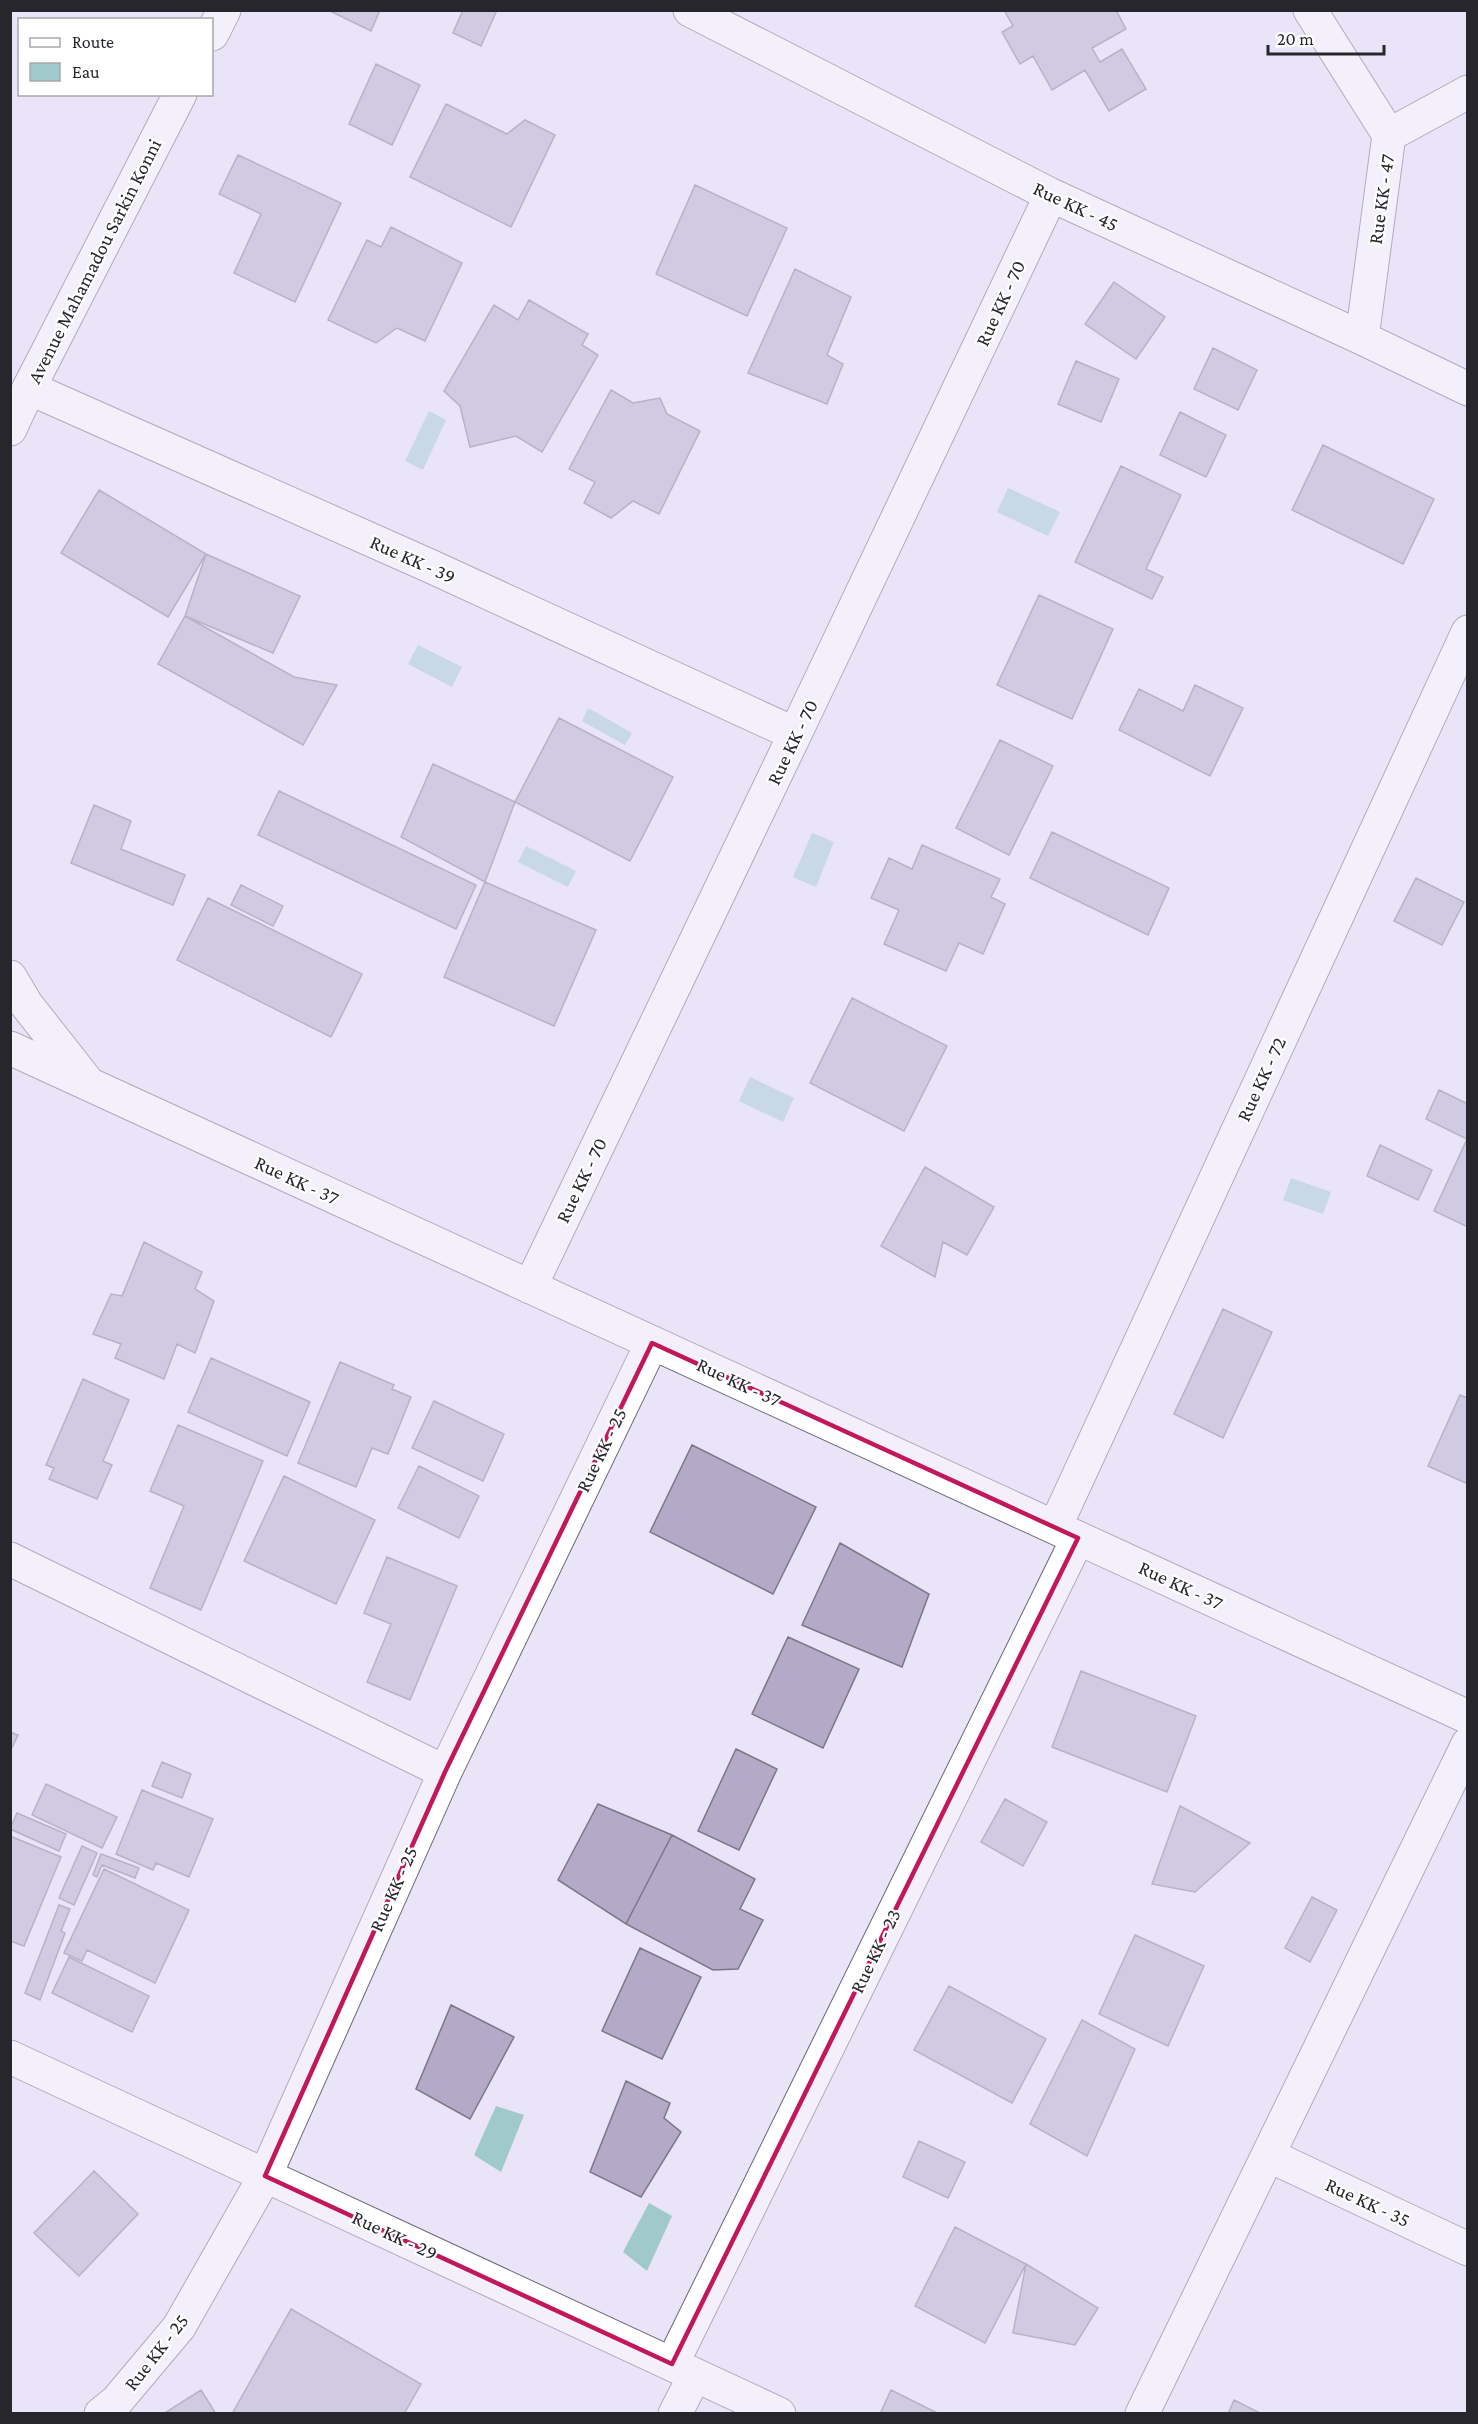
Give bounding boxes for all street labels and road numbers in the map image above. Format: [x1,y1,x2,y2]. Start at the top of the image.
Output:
street label: Avenue Mahamadou Sarkin Konni [23,135,165,387]
street label: Rue KK - 47 [1364,153,1398,245]
street label: Rue KK - 45 [1030,177,1122,235]
street label: Rue KK - 70 [971,257,1029,349]
street label: Rue KK - 39 [367,530,459,588]
street label: Rue KK - 70 [762,696,822,788]
street label: Rue KK - 72 [1232,1033,1290,1125]
street label: Rue KK - 70 [551,1134,611,1226]
street label: Rue KK - 37 [251,1151,343,1209]
street label: Rue KK - 37 [693,1353,785,1411]
street label: Rue KK - 25 [571,1404,631,1496]
street label: Rue KK - 37 [1135,1556,1227,1614]
street label: Rue KK - 25 [365,1843,421,1935]
street label: Rue KK - 23 [845,1905,905,1997]
street label: Rue KK - 35 [1322,2173,1414,2231]
street label: Rue KK - 29 [349,2206,441,2264]
street label: Rue KK - 25 [119,2309,193,2395]

